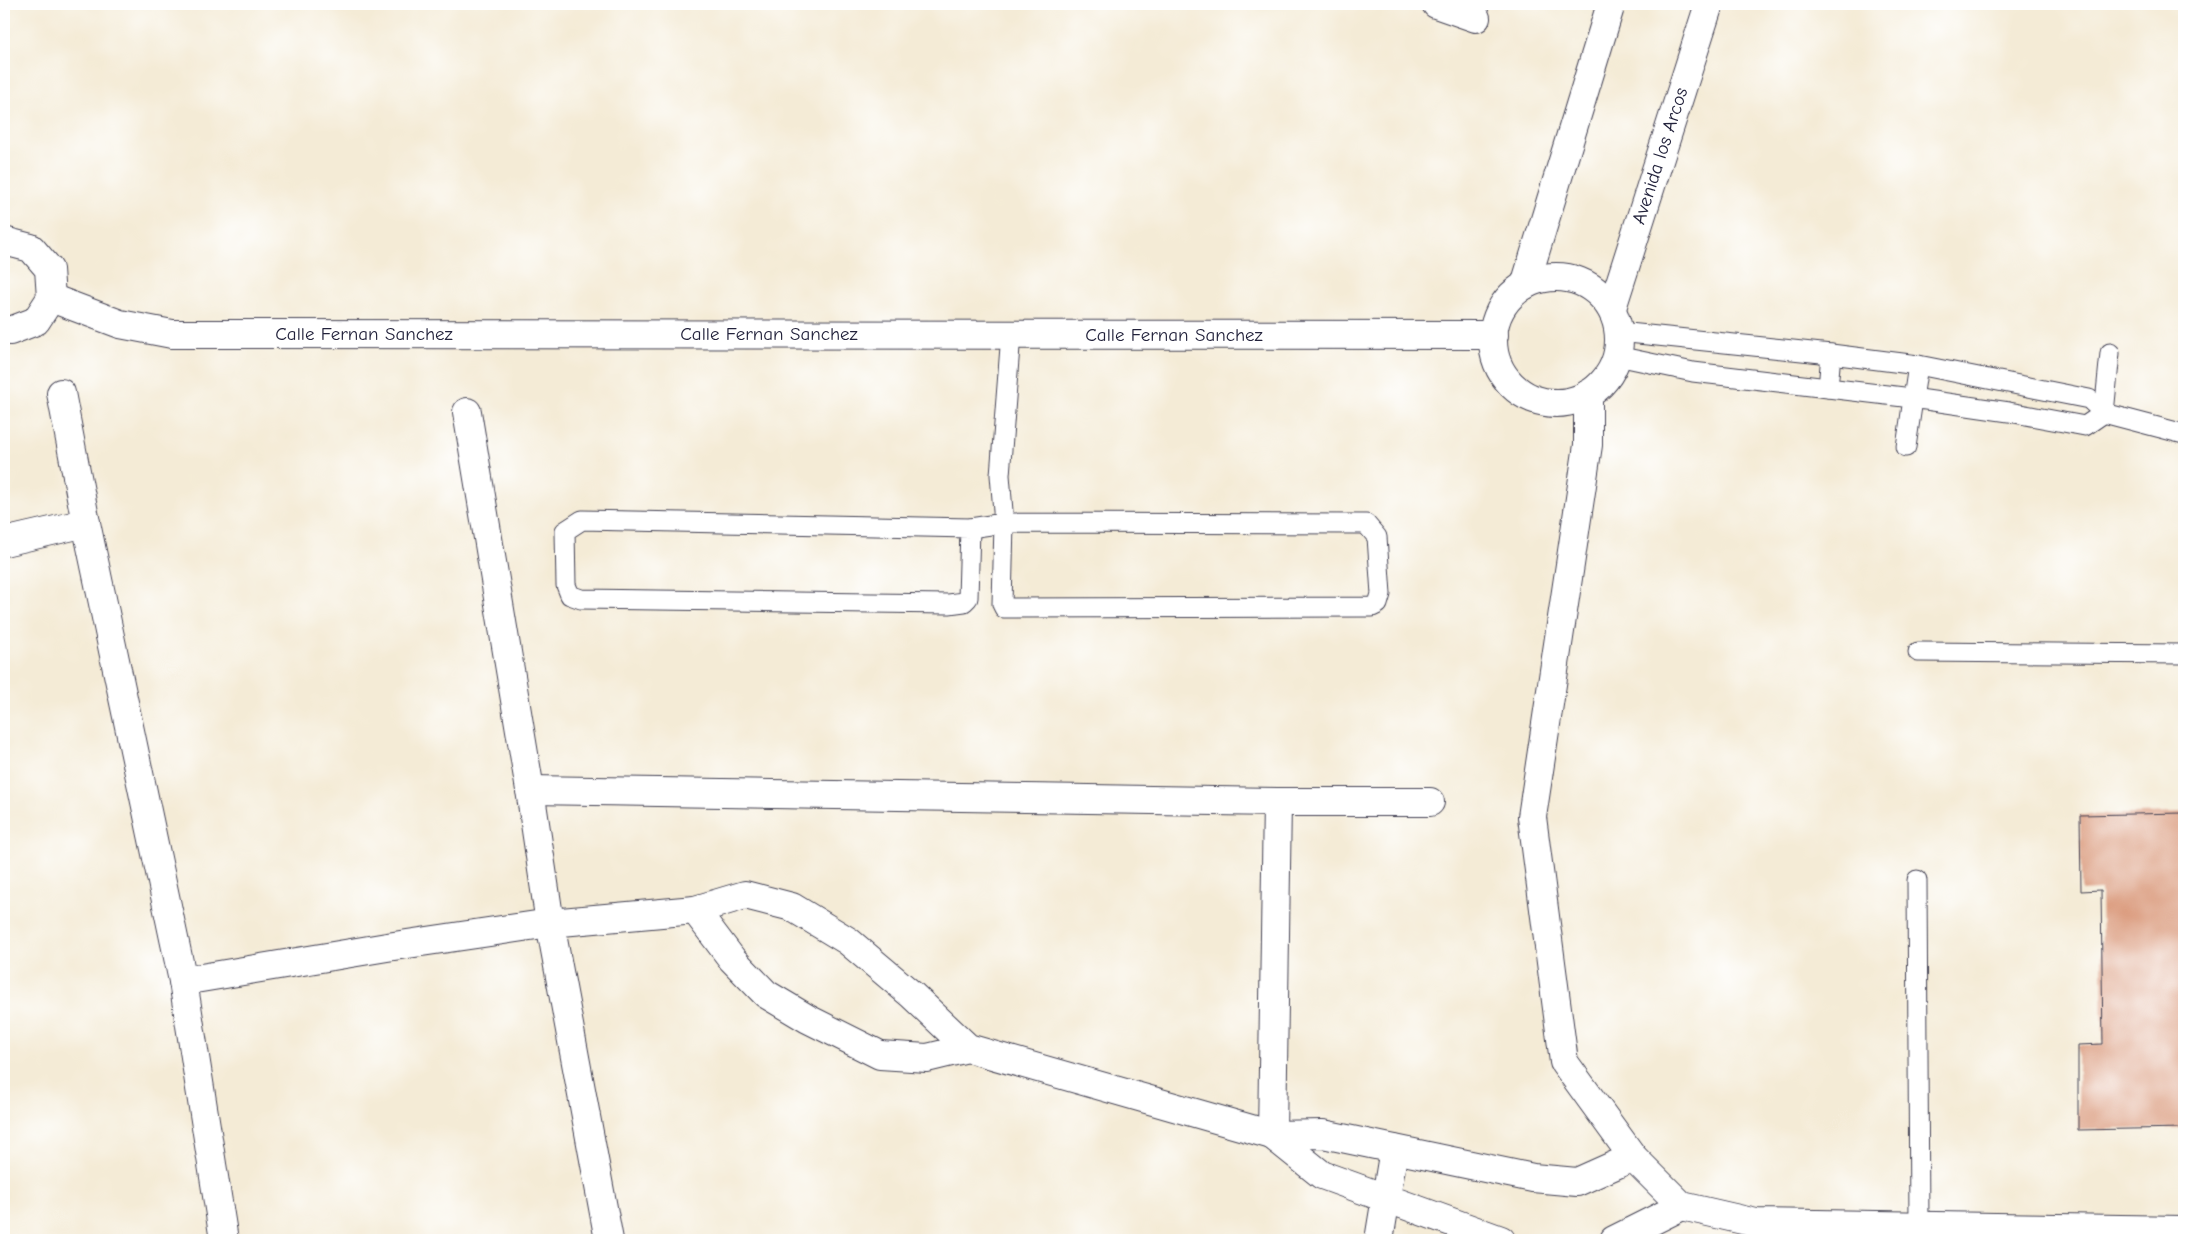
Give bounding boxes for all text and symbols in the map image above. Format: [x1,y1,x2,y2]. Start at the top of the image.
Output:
street label: Avenida los Arcos [1628,85,1693,227]
street label: Calle Fernan Sanchez [275,323,453,345]
street label: Calle Fernan Sanchez [680,323,858,345]
street label: Calle Fernan Sanchez [1085,324,1263,346]

